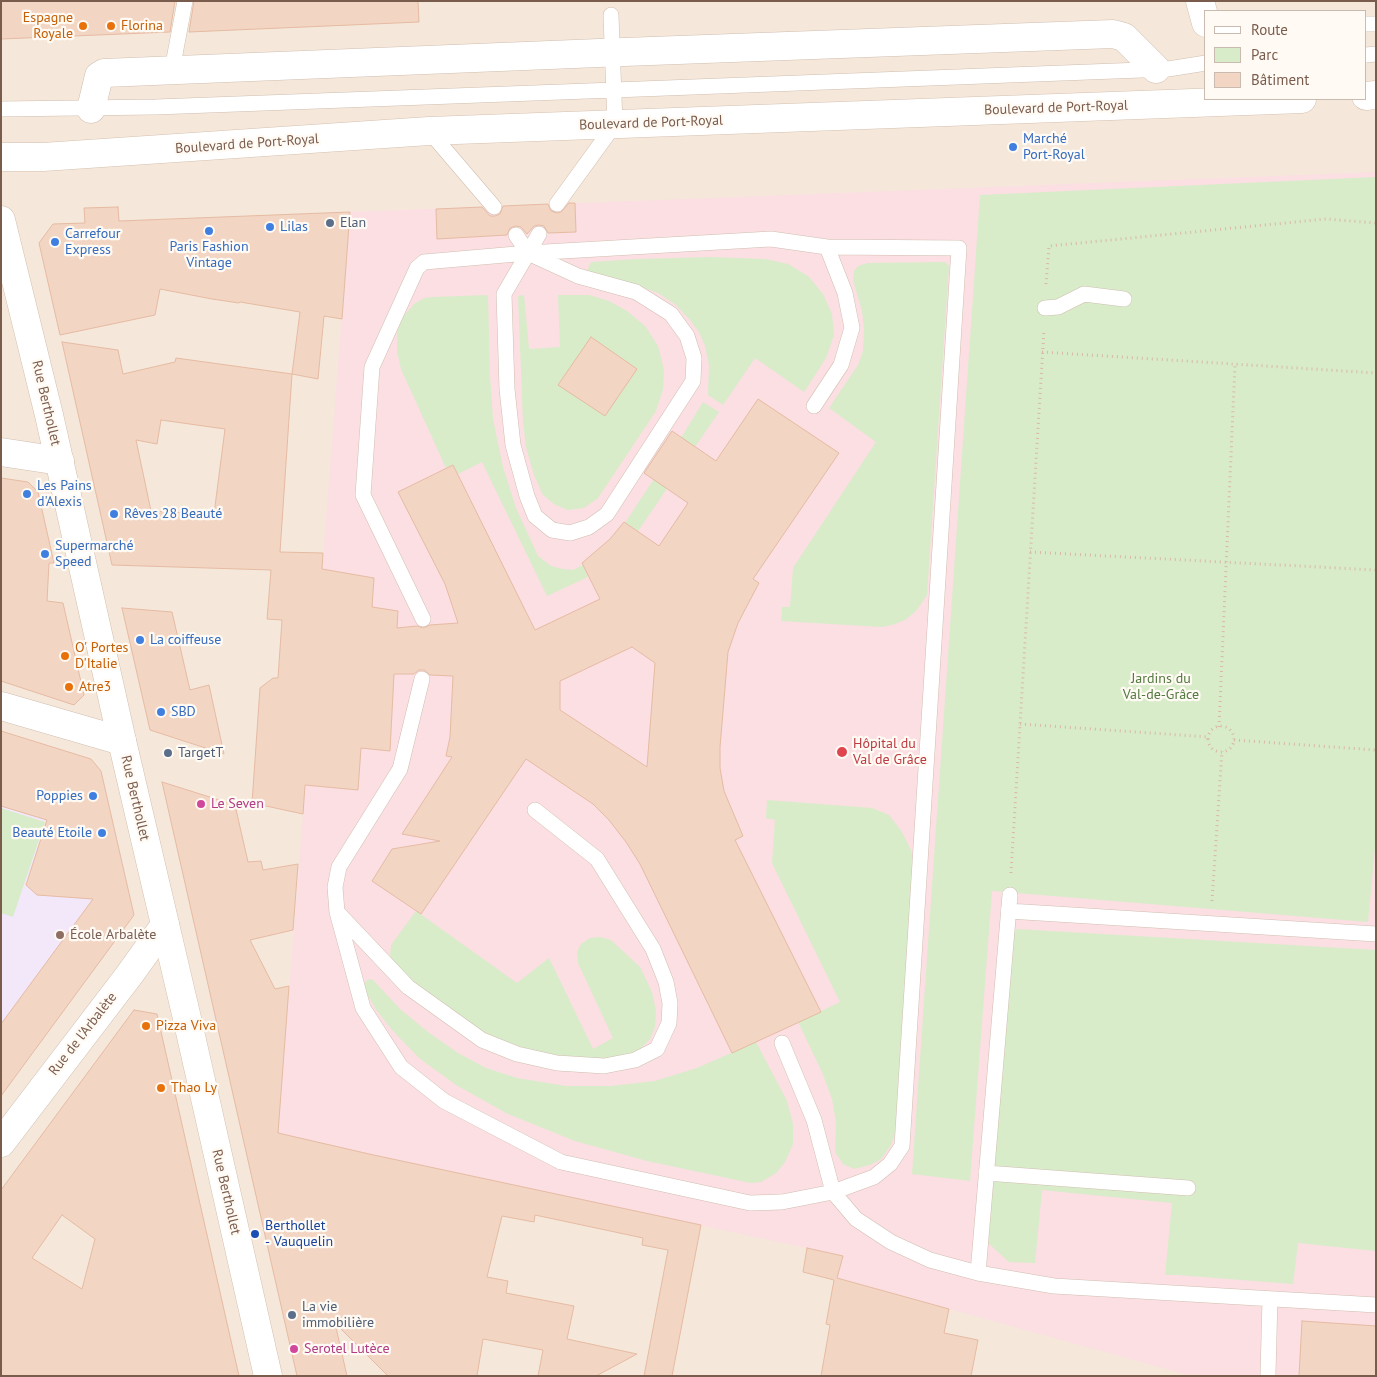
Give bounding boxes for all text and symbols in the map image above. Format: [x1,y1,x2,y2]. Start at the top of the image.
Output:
place label: Espagne Royale [23,10,73,42]
legend [1204,10,1367,100]
place label: Florina [121,18,163,34]
marker: Espagne Royale [77,20,89,32]
marker: Florina [105,20,117,32]
text: Route [1251,20,1288,39]
text: Parc [1251,45,1278,64]
text: Bâtiment [1251,70,1309,89]
street label: Boulevard de Port-Royal [984,97,1128,119]
street label: Boulevard de Port-Royal [579,112,723,134]
street label: Boulevard de Port-Royal [175,131,319,157]
place label: Marché Port-Royal [1023,131,1085,164]
marker: Marché Port-Royal [1007,141,1019,153]
place label: Elan [340,215,366,231]
marker: Elan [324,217,336,229]
place label: Lilas [280,219,308,235]
marker: Lilas [264,221,276,233]
marker: Paris Fashion Vintage [203,225,215,237]
place label: Carrefour Express [65,226,120,258]
marker: Carrefour Express [49,236,61,248]
place label: Paris Fashion Vintage [169,239,249,272]
street label: Rue Berthollet [28,359,64,447]
place label: Les Pains d'Alexis [37,478,92,511]
marker: Les Pains d'Alexis [21,488,33,500]
place label: Rêves 28 Beauté [124,506,222,522]
marker: Rêves 28 Beauté [108,508,120,520]
place label: Supermarché Speed [55,538,134,570]
marker: Supermarché Speed [39,548,51,560]
place label: La coiffeuse [150,632,221,648]
marker: La coiffeuse [134,634,146,646]
place label: O' Portes D'Italie [75,640,128,672]
marker: O' Portes D'Italie [59,650,71,662]
park label: Jardins du Val-de-Grâce [1123,671,1199,704]
place label: Atre3 [79,679,111,695]
marker: Atre3 [63,681,75,693]
place label: SBD [171,704,196,720]
marker: SBD [155,706,167,718]
place label: Hôpital du Val de Grâce [853,736,927,769]
place label: TargetT [178,745,223,761]
marker: Hôpital du Val de Grâce [835,745,849,759]
marker: TargetT [162,747,174,759]
street label: Rue Berthollet [117,754,153,842]
place label: Poppies [36,788,83,804]
marker: Poppies [87,790,99,802]
place label: Le Seven [211,796,264,812]
marker: Le Seven [195,798,207,810]
place label: Beauté Etoile [12,825,92,841]
marker: Beauté Etoile [96,827,108,839]
place label: École Arbalète [70,927,156,943]
marker: École Arbalète [54,929,66,941]
street label: Rue de l'Arbalète [45,989,121,1079]
place label: Pizza Viva [156,1018,216,1034]
marker: Pizza Viva [140,1020,152,1032]
place label: Thao Ly [171,1080,217,1096]
marker: Thao Ly [155,1082,167,1094]
street label: Rue Berthollet [208,1148,244,1236]
place label: Berthollet - Vauquelin [265,1218,333,1250]
marker: Berthollet - Vauquelin [249,1228,261,1240]
place label: La vie immobilière [302,1299,374,1331]
marker: La vie immobilière [286,1309,298,1321]
place label: Serotel Lutèce [304,1341,389,1357]
marker: Serotel Lutèce [288,1343,300,1355]

